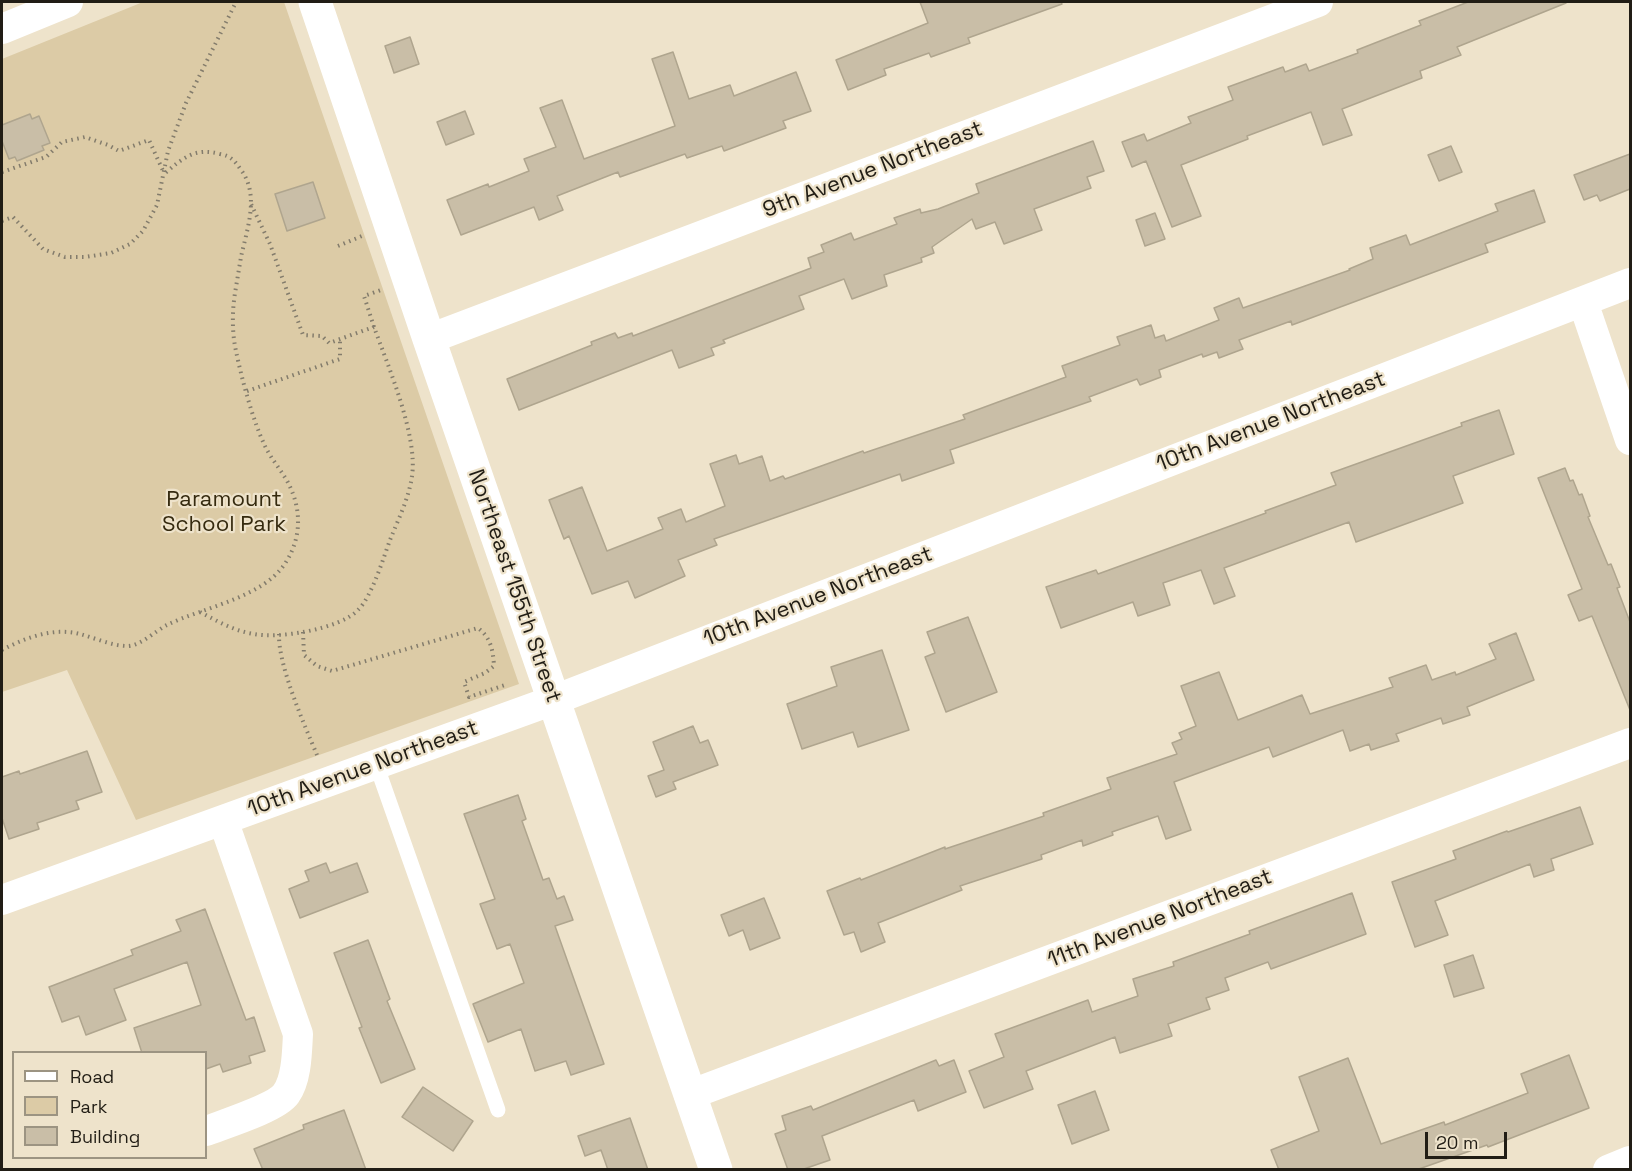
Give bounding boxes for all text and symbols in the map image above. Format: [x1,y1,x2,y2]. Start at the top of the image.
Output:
street label: 9th Avenue Northeast [759,116,987,224]
street label: 10th Avenue Northeast [1153,366,1389,478]
street label: Northeast 155th Street [462,466,566,706]
park label: Paramount School Park [162,487,286,538]
street label: 10th Avenue Northeast [700,541,936,653]
street label: 10th Avenue Northeast [244,715,482,823]
street label: 11th Avenue Northeast [1044,864,1276,974]
legend [12,1051,207,1159]
text: Road [70,1065,114,1088]
text: Park [70,1095,107,1118]
scale bar [1428,1120,1510,1158]
text: Building [70,1125,140,1148]
text: 20 m [1436,1131,1479,1154]

